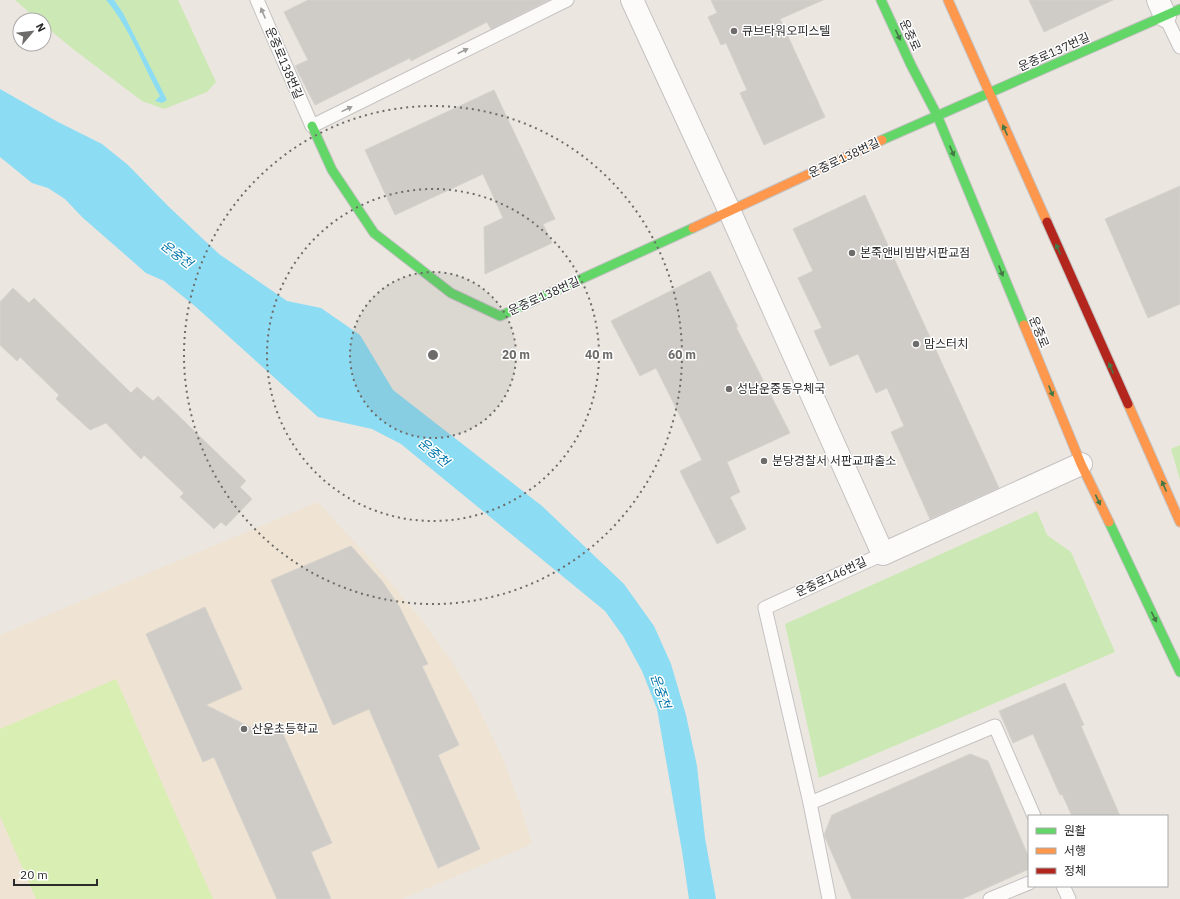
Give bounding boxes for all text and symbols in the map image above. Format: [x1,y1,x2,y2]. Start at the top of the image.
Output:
one-way arrow [260,7,266,19]
north arrow [12,12,52,52]
street label: 운중로 [897,17,924,53]
text: N [33,21,49,34]
place label: 큐브타워오피스텔 [742,23,830,38]
street label: 운중로138번길 [263,25,306,101]
marker: 큐브타워오피스텔 [729,26,739,36]
street label: 운중로137번길 [1016,29,1092,74]
one-way arrow [895,30,901,42]
one-way arrow [457,48,469,54]
one-way arrow [341,106,352,112]
one-way arrow [1002,125,1008,136]
street label: 운중로138번길 [806,135,882,181]
one-way arrow [949,145,955,156]
water label: 운중천 [157,237,197,273]
one-way arrow [1055,243,1061,255]
place label: 본죽앤비빔밥서판교점 [860,245,970,260]
marker: 본죽앤비빔밥서판교점 [847,248,857,258]
one-way arrow [999,266,1005,278]
street label: 운중로138번길 [506,273,582,318]
street label: 운중로 [1026,314,1053,350]
place label: 맘스터치 [924,336,968,351]
marker: 맘스터치 [911,339,921,349]
text: 20 m [502,347,530,362]
text: 40 m [585,347,613,362]
text: 60 m [668,347,696,362]
centre of rings [426,348,440,362]
one-way arrow [1108,362,1114,373]
place label: 성남운중동우체국 [737,381,825,396]
marker: 성남운중동우체국 [724,384,734,394]
one-way arrow [1048,386,1054,398]
water label: 운중천 [414,434,454,471]
place label: 분당경찰서 서판교파출소 [772,453,896,468]
marker: 분당경찰서 서판교파출소 [759,456,769,466]
one-way arrow [1161,481,1167,492]
one-way arrow [1095,494,1101,505]
street label: 운중로146번길 [793,554,869,600]
one-way arrow [1151,611,1157,623]
water label: 운중천 [647,671,675,712]
place label: 산운초등학교 [252,721,318,736]
marker: 산운초등학교 [239,724,249,734]
legend [1028,815,1168,887]
text: 원활 [1064,823,1086,838]
text: 서행 [1064,843,1086,858]
scale bar [14,861,97,887]
text: 정체 [1064,863,1086,878]
text: 20 m [20,867,48,882]

